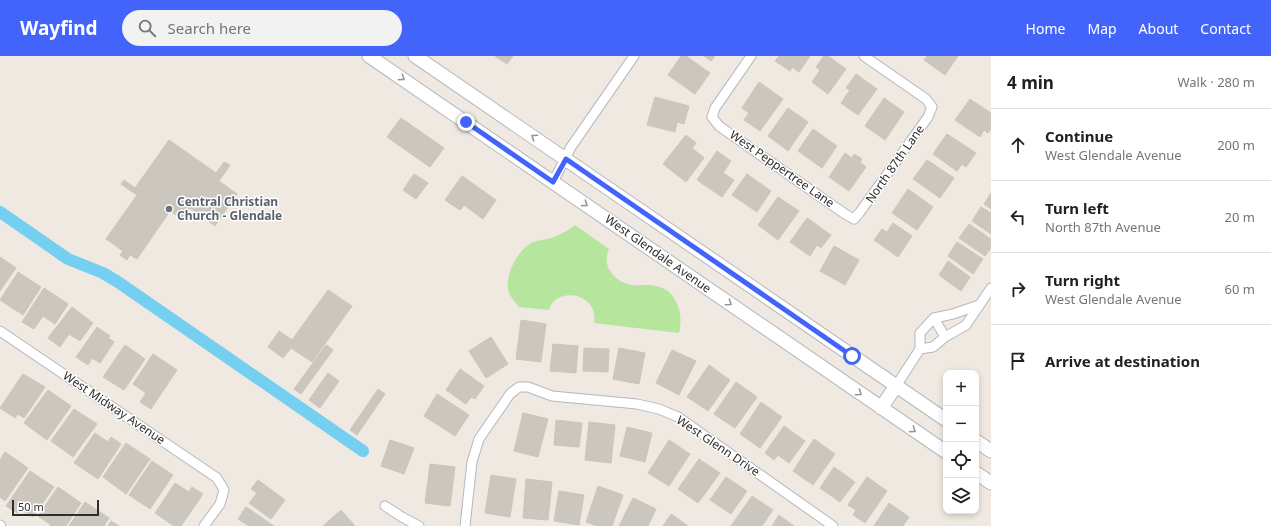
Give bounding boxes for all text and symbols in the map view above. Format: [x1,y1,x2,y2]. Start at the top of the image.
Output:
search box [122,10,402,46]
text: Wayfind [20,15,98,41]
icon: search [136,17,158,39]
text: Search here [168,18,251,38]
text: Home [1026,19,1065,38]
text: Map [1087,19,1117,38]
text: About [1139,19,1178,38]
text: Contact [1200,19,1251,38]
text: 4 min [1007,71,1054,94]
one-way arrow [397,73,404,80]
text: Walk · 280 m [1177,73,1255,91]
route end [457,113,475,131]
street label: North 87th Lane [861,121,928,206]
street label: West Peppertree Lane [726,126,838,211]
text: Continue [1045,126,1113,146]
one-way arrow [531,134,538,142]
icon: ahead [1007,134,1029,156]
text: 200 m [1217,136,1255,154]
text: West Glendale Avenue [1045,146,1182,164]
place label: Central Christian Church - Glendale [177,193,282,224]
text: Turn left [1045,198,1109,218]
one-way arrow [581,199,588,206]
marker: Central Christian Church - Glendale [164,204,174,214]
icon: left [1007,206,1029,228]
text: 20 m [1225,208,1255,226]
street label: West Glendale Avenue [602,210,715,297]
text: North 87th Avenue [1045,218,1161,236]
text: Turn right [1045,270,1120,290]
icon: right [1007,278,1029,300]
text: 60 m [1225,280,1255,298]
text: West Glendale Avenue [1045,290,1182,308]
one-way arrow [724,298,731,305]
route start [843,347,861,365]
icon: arrive [1007,350,1029,372]
text: Arrive at destination [1045,351,1200,371]
street label: West Midway Avenue [60,367,169,448]
map controls [943,370,979,514]
button: + [943,370,979,406]
one-way arrow [855,388,862,396]
button: − [943,406,979,442]
street label: West Glenn Drive [673,411,763,480]
one-way arrow [909,425,916,433]
button: locate [943,442,979,478]
button: layers [943,478,979,514]
scale bar [12,498,99,517]
text: 50 m [18,499,44,514]

